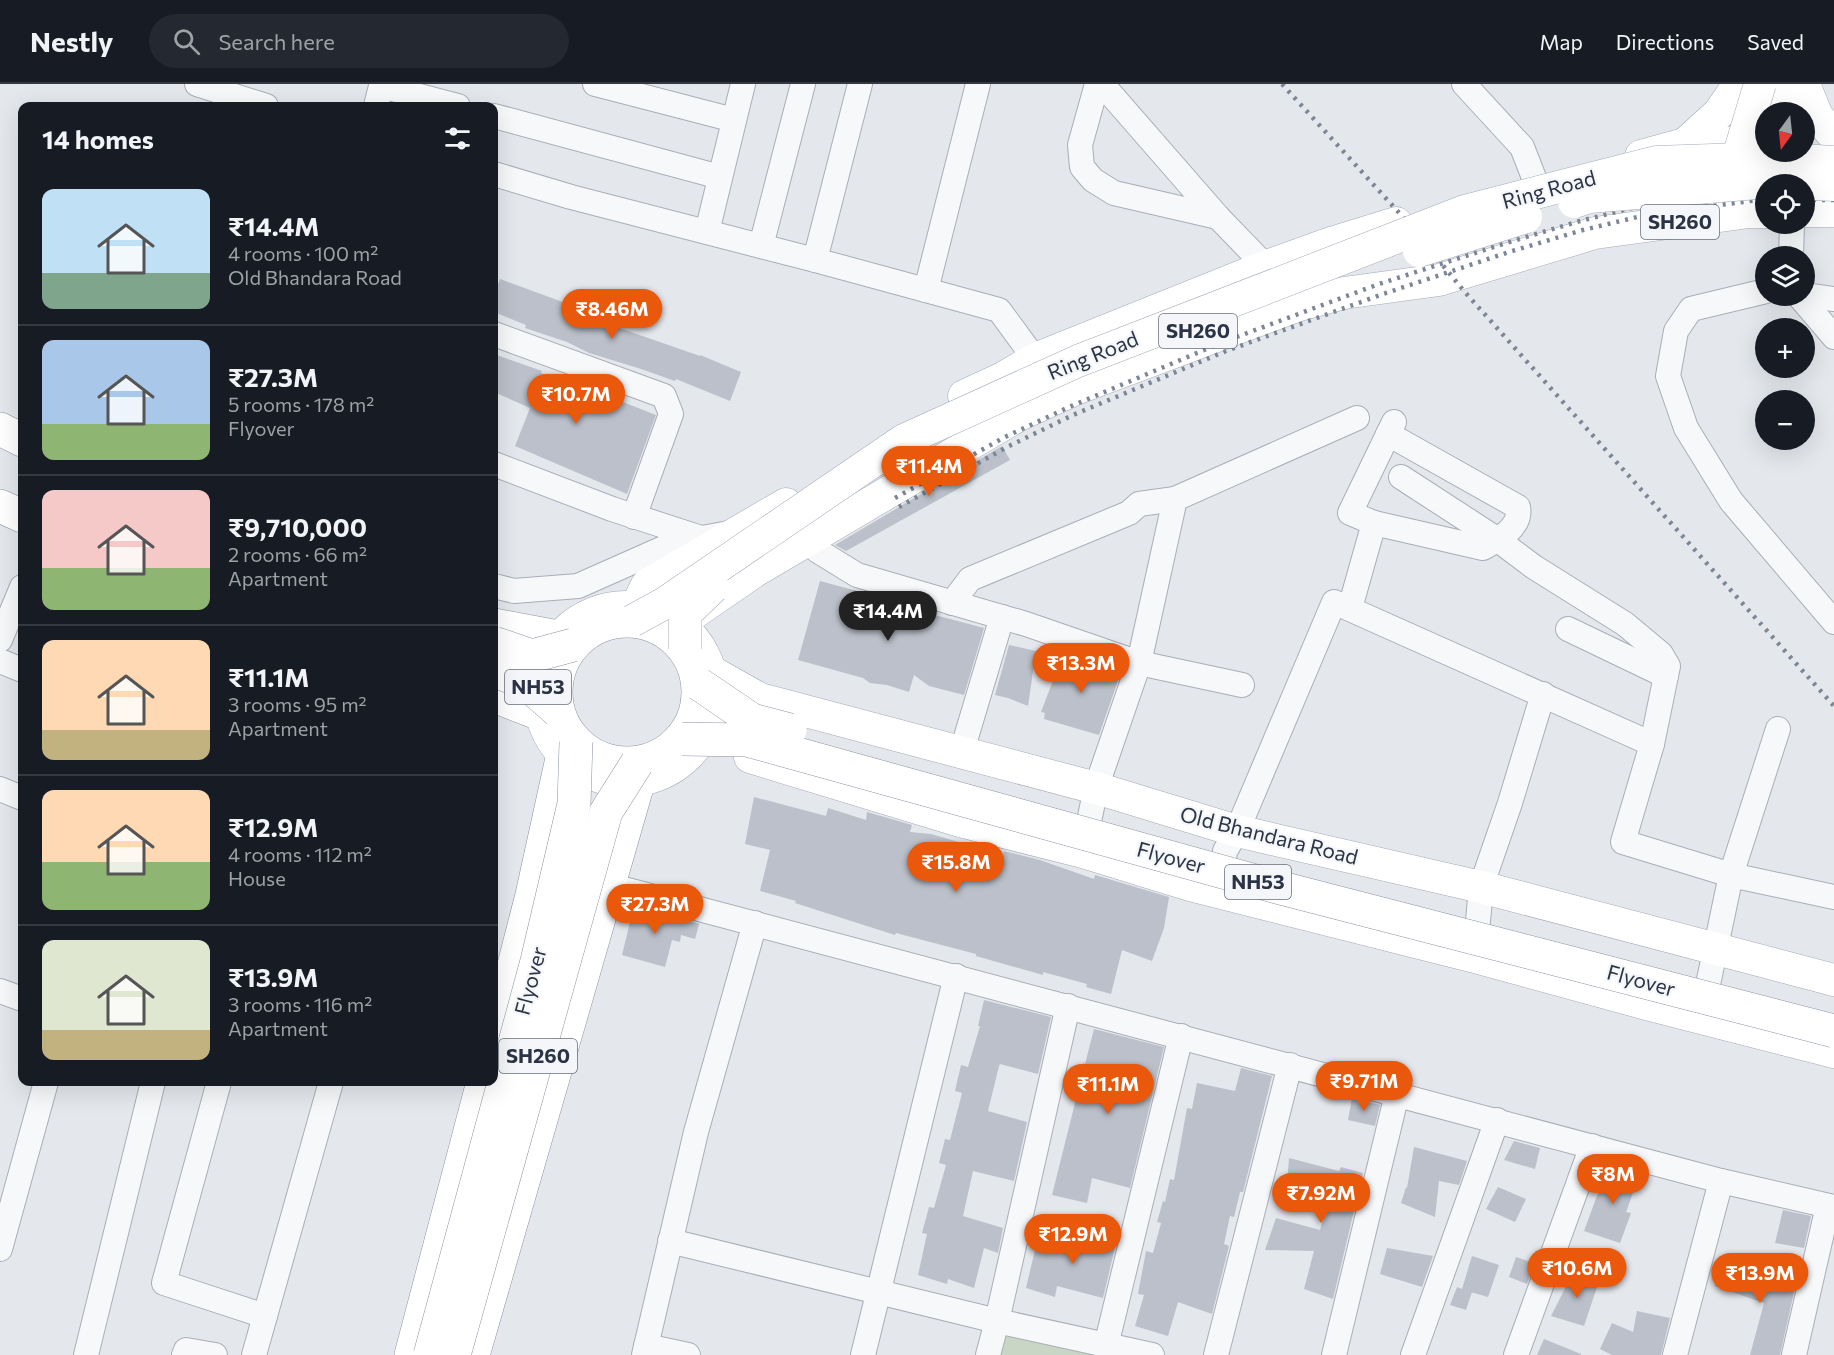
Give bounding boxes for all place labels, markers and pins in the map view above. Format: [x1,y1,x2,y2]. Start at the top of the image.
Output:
pin: ₹8.46M [563,289,661,340]
pin: ₹10.7M [527,374,625,425]
pin: ₹11.4M [880,446,978,497]
pin: ₹14.4M [839,591,937,642]
pin: ₹13.3M [1032,643,1130,694]
pin: ₹15.8M [907,842,1005,893]
pin: ₹27.3M [606,884,704,935]
pin: ₹9.71M [1315,1061,1413,1112]
pin: ₹11.1M [1059,1064,1157,1115]
pin: ₹8M [1584,1154,1642,1205]
pin: ₹7.92M [1272,1173,1370,1224]
pin: ₹12.9M [1024,1214,1122,1265]
pin: ₹10.6M [1528,1248,1626,1299]
pin: ₹13.9M [1711,1253,1809,1304]

